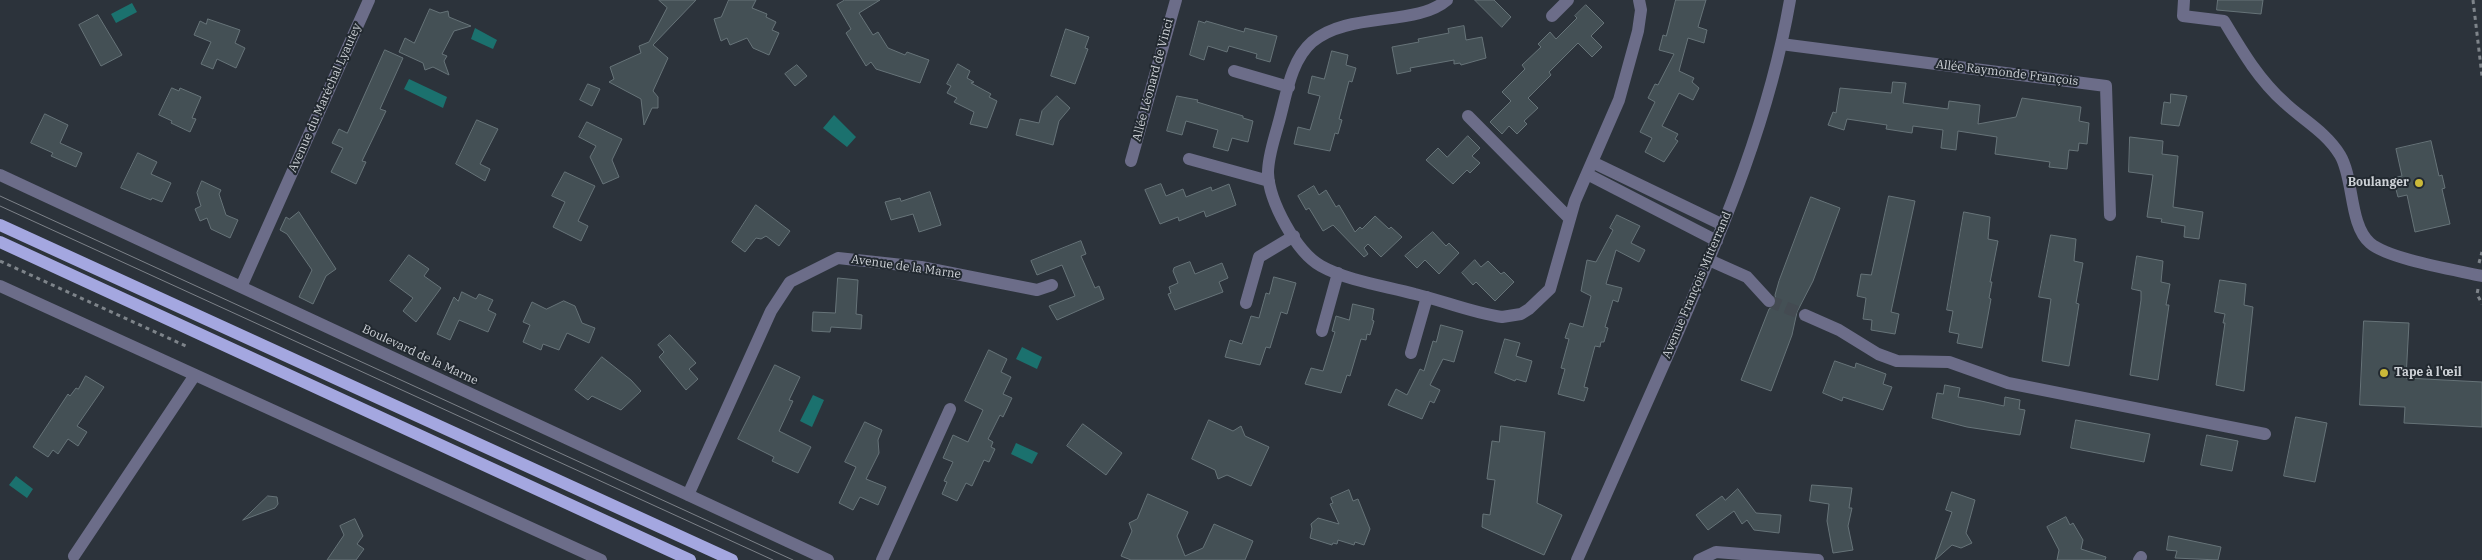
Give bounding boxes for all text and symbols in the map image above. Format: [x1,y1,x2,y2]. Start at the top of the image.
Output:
street label: Allée Léonard de Vinci [1130,17,1176,143]
street label: Avenue du Maréchal Lyautey [286,21,364,175]
street label: Allée Raymonde François [1935,57,2079,89]
place label: Boulanger [2348,176,2409,190]
marker: Boulanger [2413,177,2425,189]
street label: Avenue François Mitterrand [1659,209,1735,361]
street label: Avenue de la Marne [850,252,962,282]
street label: Boulevard de la Marne [360,322,480,388]
place label: Tape à l'œil [2394,366,2462,380]
marker: Tape à l'œil [2378,367,2390,379]

